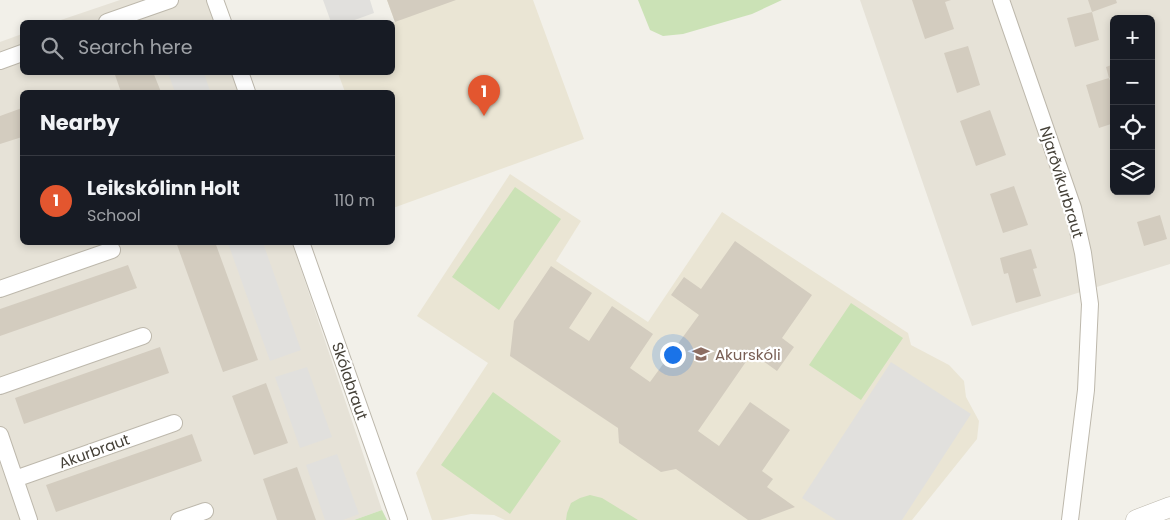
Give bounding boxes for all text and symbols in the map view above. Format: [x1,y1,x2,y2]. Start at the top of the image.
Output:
map controls [1110,15,1155,195]
button: + [1110,15,1155,60]
search box [20,20,395,75]
icon: search [38,34,66,62]
text: Search here [78,34,192,61]
button: − [1110,60,1155,105]
pin: 1 [468,75,500,116]
button: locate [1110,105,1155,150]
text: Nearby [40,108,120,137]
street label: Njarðvíkurbraut [1035,124,1089,240]
button: layers [1110,150,1155,195]
text: Leikskólinn Holt [87,175,240,202]
text: 1 [53,189,59,212]
text: 110 m [334,189,375,212]
text: School [87,204,141,227]
street label: Skólabraut [327,339,373,423]
your location [660,342,686,368]
school or university icon: Akurskóli [691,344,711,364]
place label: Akurskóli [715,344,781,365]
street label: Akurbraut [56,428,132,474]

